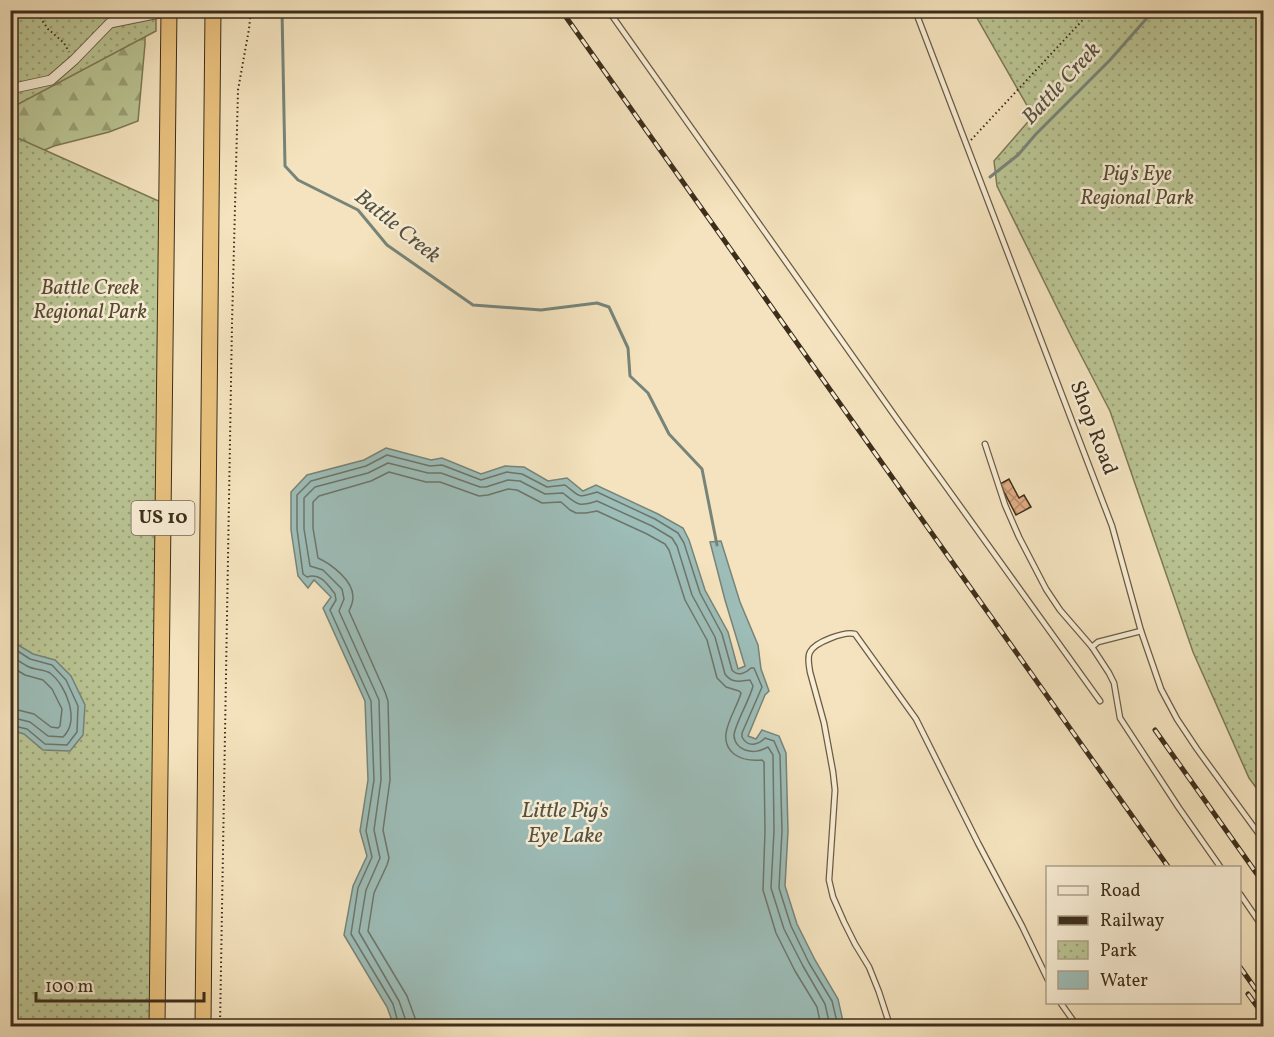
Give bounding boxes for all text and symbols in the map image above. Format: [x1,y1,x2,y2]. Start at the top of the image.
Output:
water label: Battle Creek [1016,36,1108,132]
park label: Pig's Eye Regional Park [1080,160,1194,213]
water label: Battle Creek [347,183,447,271]
park label: Battle Creek Regional Park [33,274,147,327]
street label: Shop Road [1062,377,1124,479]
road number: US 10 [132,501,195,535]
water label: Little Pig's Eye Lake [521,796,609,852]
legend [1046,866,1241,1004]
text: Road [1100,879,1141,904]
text: Railway [1100,909,1164,934]
text: Park [1100,939,1137,964]
scale bar [36,965,204,1003]
text: Water [1100,969,1148,994]
text: 100 m [45,975,94,1000]

